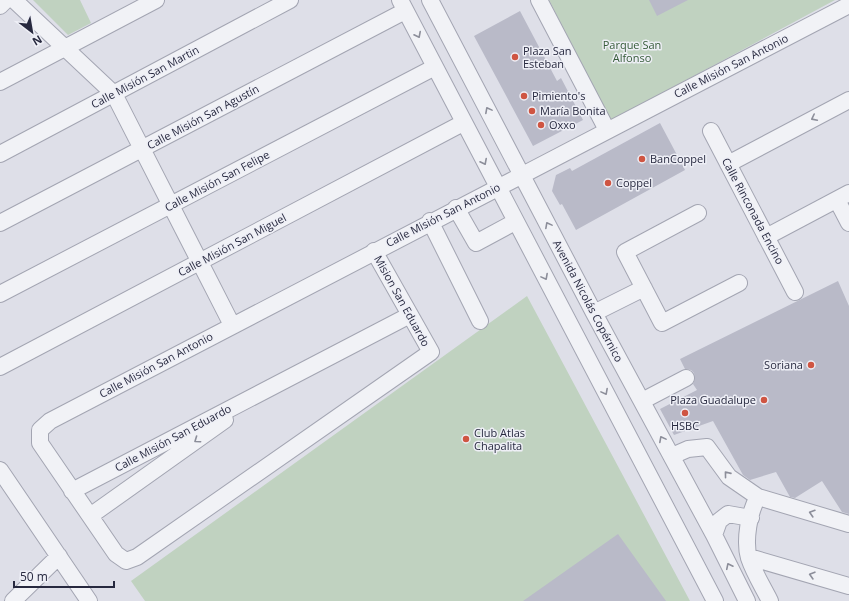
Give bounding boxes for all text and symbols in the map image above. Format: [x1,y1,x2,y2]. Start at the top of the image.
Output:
north arrow [12,12,52,52]
one-way arrow [413,30,420,38]
street label: Calle Misión San Antonio [671,30,791,101]
text: N [30,32,45,50]
park label: Parque San Alfonso [603,37,661,65]
street label: Calle Misión San Martin [88,42,201,111]
place label: Plaza San Esteban [523,43,572,71]
marker: Plaza San Esteban [510,52,520,62]
street label: Calle Misión San Agustín [144,81,261,152]
place label: Pimiento's [532,88,585,103]
marker: Pimiento's [519,91,529,101]
place label: María Bonita [540,103,606,118]
marker: María Bonita [527,106,537,116]
one-way arrow [485,107,493,114]
one-way arrow [811,114,819,121]
place label: Oxxo [549,117,576,132]
marker: Oxxo [536,120,546,130]
street label: Calle Misión San Felipe [162,147,272,215]
place label: BanCoppel [650,151,706,166]
marker: BanCoppel [637,154,647,164]
street label: Calle Rinconada Encino [719,155,788,267]
one-way arrow [479,158,487,166]
place label: Coppel [616,175,652,190]
marker: Coppel [603,178,613,188]
street label: Calle Misión San Antonio [383,179,503,250]
street label: Calle Misión San Miguel [175,210,289,279]
one-way arrow [546,222,553,229]
street label: Avenida Nicolás Copérnico [550,237,627,365]
street label: Mision San Eduardo [371,252,434,349]
one-way arrow [540,273,547,281]
street label: Calle Misión San Antonio [96,328,216,401]
place label: Soriana [764,357,803,372]
marker: Soriana [806,360,816,370]
one-way arrow [600,388,608,396]
place label: Plaza Guadalupe [670,392,756,407]
marker: Plaza Guadalupe [759,395,769,405]
street label: Calle Misión San Eduardo [112,400,234,475]
marker: HSBC [680,408,690,418]
place label: HSBC [671,418,699,433]
place label: Club Atlas Chapalita [474,425,525,453]
marker: Club Atlas Chapalita [461,434,471,444]
one-way arrow [194,435,201,442]
one-way arrow [659,436,667,443]
one-way arrow [725,471,732,478]
one-way arrow [808,509,815,518]
scale bar [14,563,114,589]
one-way arrow [727,563,734,570]
text: 50 m [20,568,48,585]
one-way arrow [808,571,815,580]

